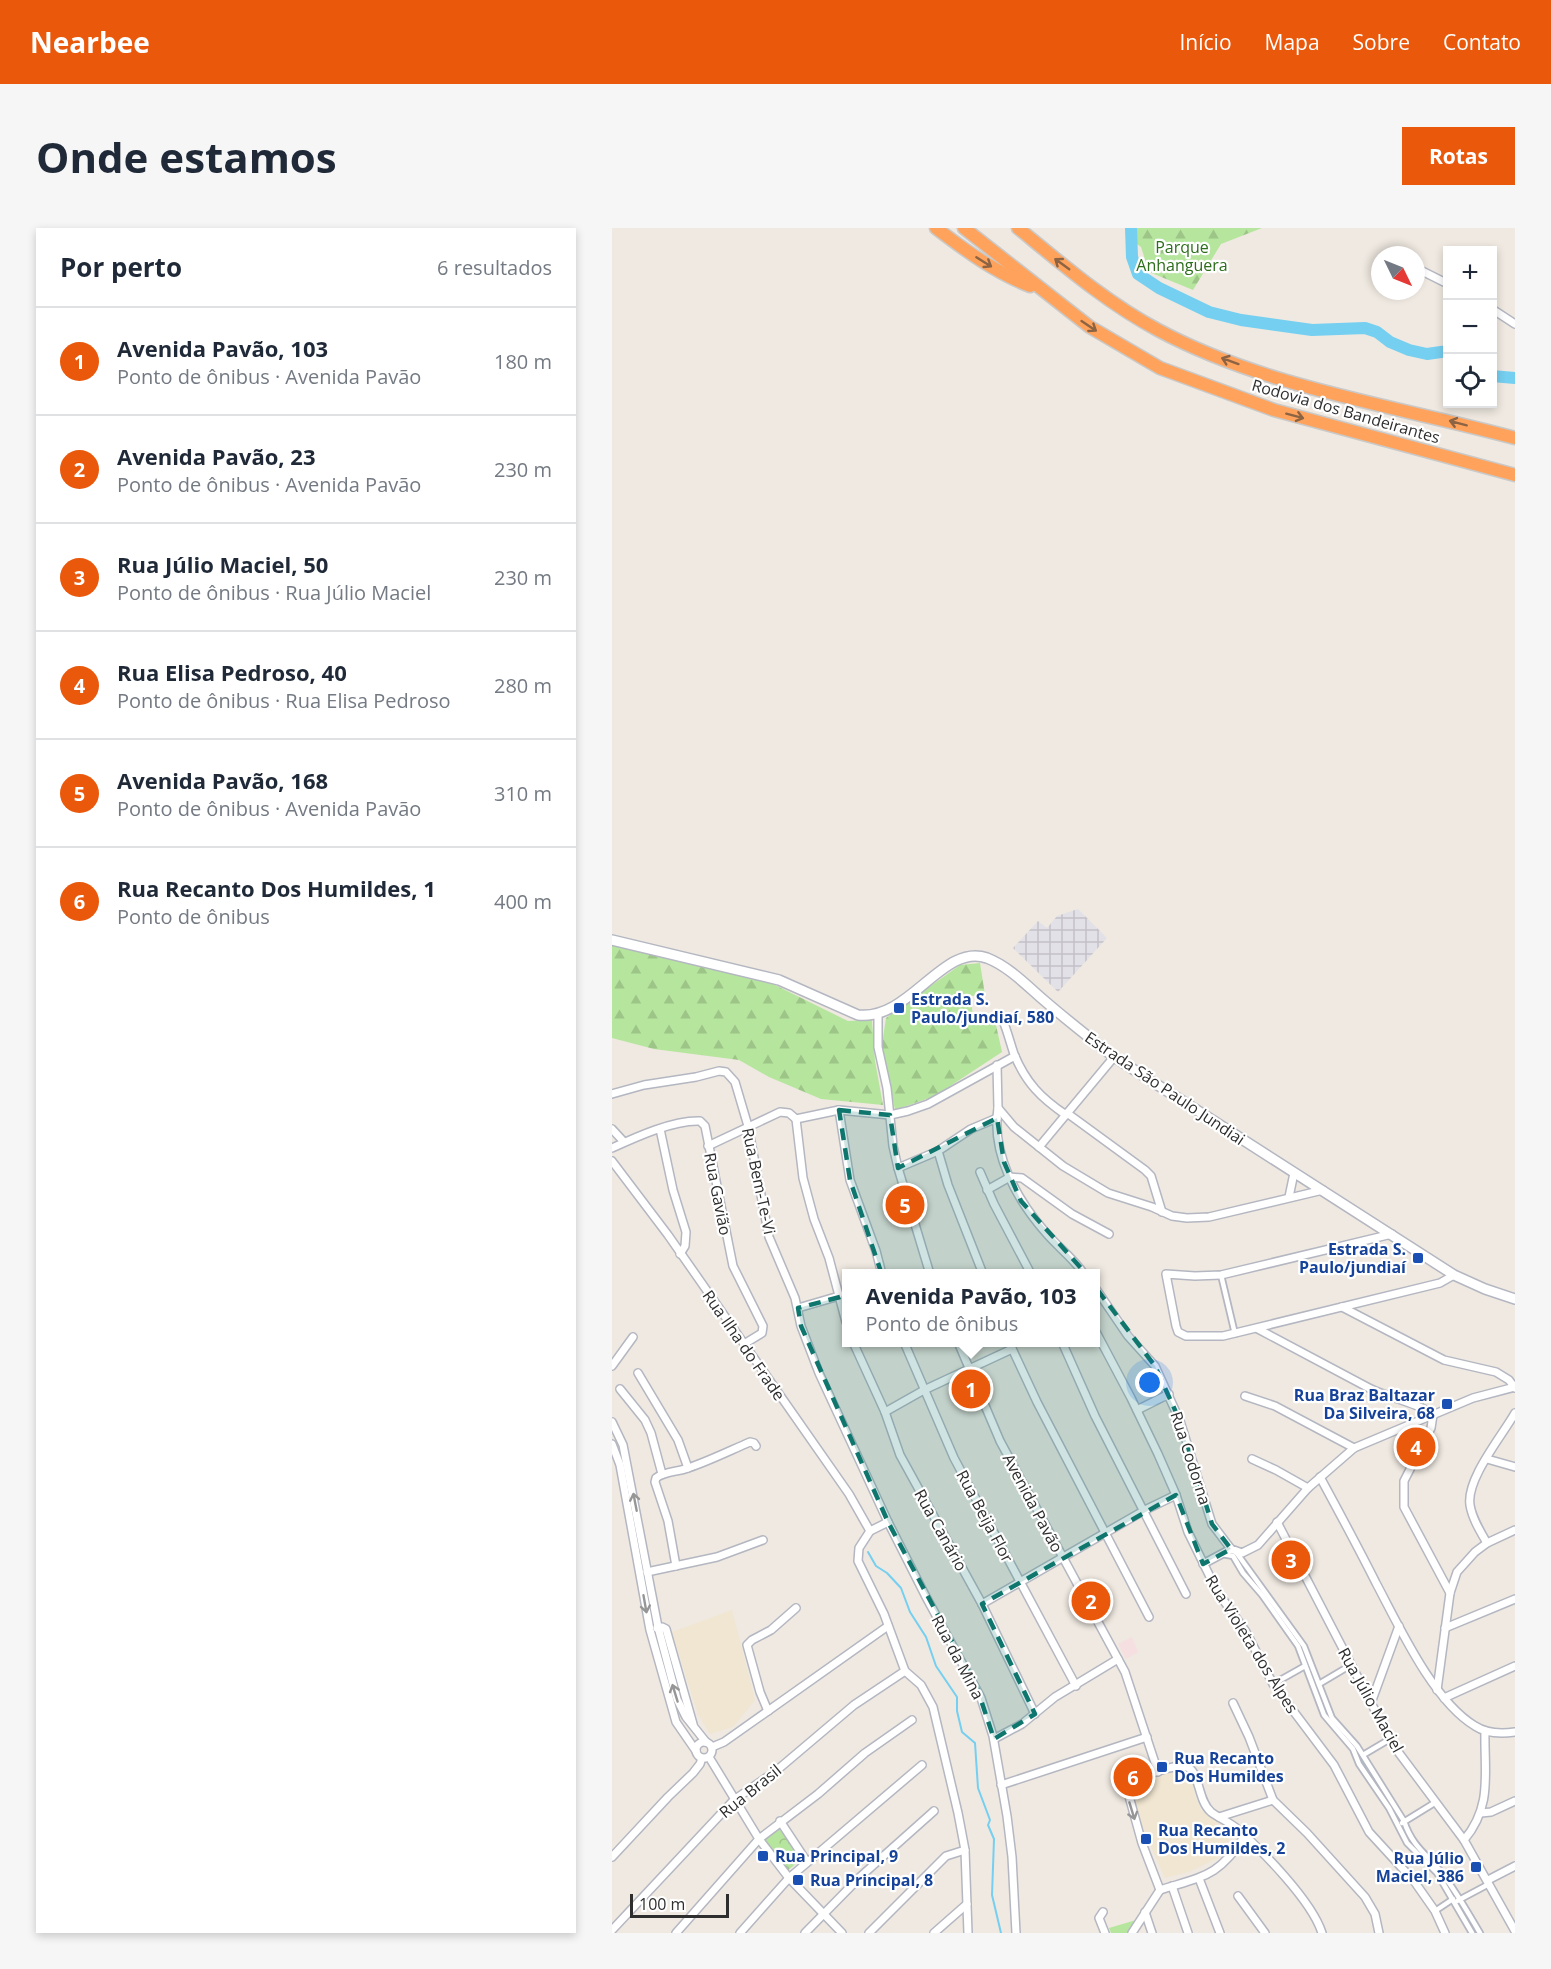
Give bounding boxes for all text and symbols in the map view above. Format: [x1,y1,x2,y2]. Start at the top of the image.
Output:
text: Nearbee [30,23,150,61]
text: Início [1179,28,1232,56]
text: Mapa [1265,28,1320,56]
text: Sobre [1353,28,1410,56]
text: Contato [1443,28,1521,56]
button: Rotas [1402,127,1515,185]
text: Onde estamos [36,128,337,185]
park label: Parque Anhanguera [1136,236,1228,276]
north arrow [1371,246,1425,300]
map controls [1443,246,1497,408]
button: + [1443,246,1497,300]
text: Por perto [60,249,182,285]
text: 6 resultados [437,254,552,281]
one-way arrow [975,256,992,269]
one-way arrow [1054,258,1070,271]
button: − [1443,300,1497,354]
one-way arrow [1081,320,1097,332]
text: Avenida Pavão, 103 [117,333,328,363]
text: 1 [74,348,85,375]
text: 180 m [494,348,552,375]
button: locate [1443,354,1497,408]
one-way arrow [1221,355,1240,366]
text: Ponto de ônibus · Avenida Pavão [117,363,421,390]
street label: Rodovia dos Bandeirantes [1249,374,1443,448]
one-way arrow [1285,411,1304,422]
one-way arrow [1449,416,1468,428]
text: Avenida Pavão, 23 [117,441,315,471]
text: 2 [74,456,85,483]
text: 230 m [494,456,552,483]
text: Ponto de ônibus · Avenida Pavão [117,471,421,498]
text: Rua Júlio Maciel, 50 [117,549,328,579]
text: 3 [74,564,85,591]
text: 230 m [494,564,552,591]
text: Ponto de ônibus · Rua Júlio Maciel [117,579,431,606]
text: Rua Elisa Pedroso, 40 [117,657,347,687]
text: 4 [74,672,85,699]
text: 280 m [494,672,552,699]
text: Ponto de ônibus · Rua Elisa Pedroso [117,687,451,714]
text: Avenida Pavão, 168 [117,765,328,795]
text: 5 [74,780,85,807]
text: 310 m [494,780,552,807]
text: Ponto de ônibus · Avenida Pavão [117,795,421,822]
text: Rua Recanto Dos Humildes, 1 [117,873,436,903]
text: 6 [74,888,85,915]
text: 400 m [494,888,552,915]
text: Ponto de ônibus [117,903,270,930]
place label: Estrada S. Paulo/jundiaí, 580 [911,988,1054,1028]
marker: Estrada S. Paulo/jundiaí, 580 [892,1001,906,1015]
street label: Estrada São Paulo Jundiai [1081,1026,1249,1150]
street label: Rua Bem-Te-Vi [737,1126,781,1236]
street label: Rua Gavião [699,1151,737,1237]
pin: 5 [886,1182,924,1228]
place label: Estrada S. Paulo/jundiaí [1299,1238,1407,1278]
marker: Estrada S. Paulo/jundiaí [1411,1251,1425,1265]
popup [842,1269,1100,1347]
text: Avenida Pavão, 103 [865,1280,1077,1310]
street label: Rua Ilha do Frade [698,1285,790,1405]
text: Ponto de ônibus [865,1310,1018,1337]
pin: 1 [952,1366,990,1412]
your location [1135,1368,1164,1397]
place label: Rua Braz Baltazar Da Silveira, 68 [1294,1384,1435,1424]
marker: Rua Braz Baltazar Da Silveira, 68 [1440,1397,1454,1411]
street label: Rua Codorna [1166,1408,1216,1508]
pin: 4 [1396,1424,1436,1470]
street label: Avenida Pavão [998,1450,1068,1556]
street label: Rua Beija Flor [951,1466,1019,1566]
street label: Rua Canário [909,1485,973,1575]
one-way arrow [629,1493,640,1512]
pin: 3 [1272,1538,1310,1582]
street label: Rua Violeta dos Alpes [1200,1571,1304,1717]
pin: 2 [1072,1578,1110,1624]
one-way arrow [640,1594,651,1613]
street label: Rua da Mina [927,1611,989,1703]
street label: Rua Júlio Maciel [1333,1644,1409,1756]
one-way arrow [669,1684,680,1703]
place label: Rua Recanto Dos Humildes [1174,1747,1284,1787]
pin: 6 [1114,1754,1152,1800]
street label: Rua Brasil [714,1759,786,1823]
marker: Rua Recanto Dos Humildes [1155,1760,1169,1774]
one-way arrow [1127,1801,1138,1820]
place label: Rua Recanto Dos Humildes, 2 [1158,1819,1286,1859]
marker: Rua Recanto Dos Humildes, 2 [1139,1832,1153,1846]
place label: Rua Principal, 9 [775,1845,898,1867]
place label: Rua Júlio Maciel, 386 [1376,1847,1464,1887]
marker: Rua Principal, 9 [756,1849,770,1863]
marker: Rua Júlio Maciel, 386 [1469,1860,1483,1874]
place label: Rua Principal, 8 [810,1869,933,1891]
marker: Rua Principal, 8 [791,1873,805,1887]
scale bar [630,1891,729,1918]
text: 100 m [639,1893,685,1915]

